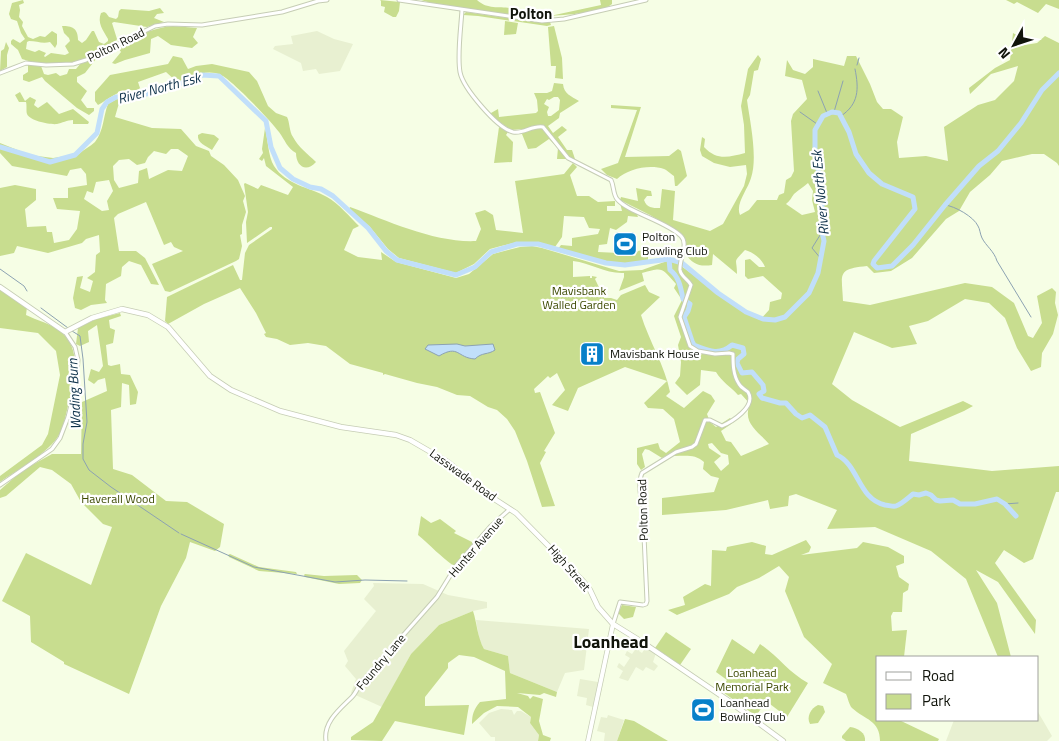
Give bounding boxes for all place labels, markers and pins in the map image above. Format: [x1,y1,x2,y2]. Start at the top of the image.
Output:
place label: Polton Bowling Club [642,227,707,260]
sports icon: Polton Bowling Club [612,231,638,257]
building icon: Mavisbank House [579,341,605,367]
place label: Mavisbank House [610,344,700,363]
place label: Loanhead Bowling Club [720,693,785,726]
sports icon: Loanhead Bowling Club [690,697,716,723]

